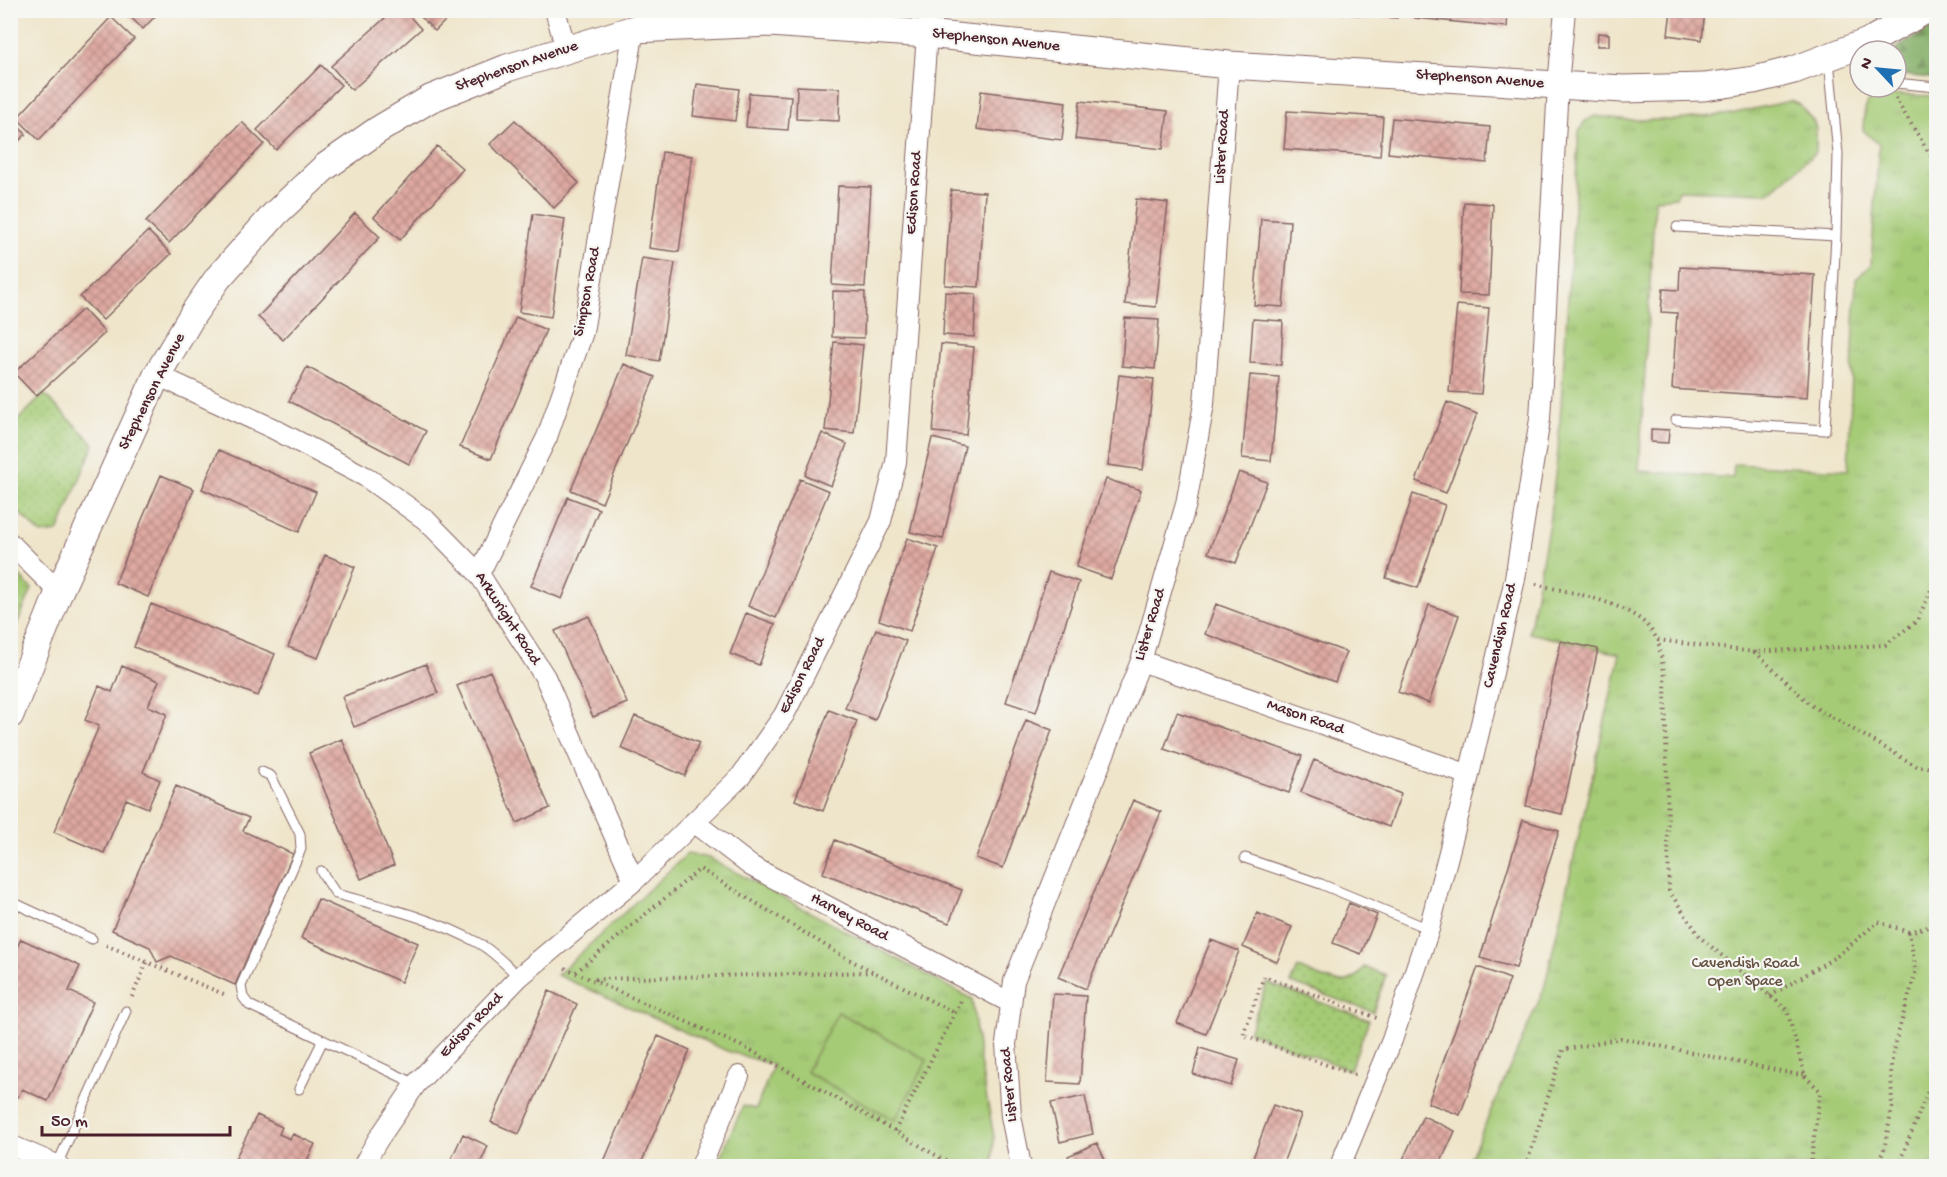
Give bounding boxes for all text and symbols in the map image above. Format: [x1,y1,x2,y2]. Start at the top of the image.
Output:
street label: Stephenson Avenue [931,25,1061,57]
street label: Stephenson Avenue [453,37,581,97]
north arrow [1848,39,1908,99]
text: N [1857,55,1879,73]
street label: Stephenson Avenue [1415,66,1545,94]
street label: Lister Road [1211,108,1235,185]
street label: Edison Road [903,149,927,235]
street label: Simpson Road [570,244,606,338]
street label: Stephenson Avenue [115,330,191,453]
street label: Arkwright Road [470,569,545,670]
street label: Cavendish Road [1480,580,1523,690]
street label: Lister Road [1131,585,1171,663]
street label: Edison Road [776,633,831,717]
street label: Mason Road [1264,696,1348,741]
street label: Harvey Road [807,890,893,947]
park label: Cavendish Road Open Space [1692,955,1800,992]
street label: Edison Road [436,988,509,1063]
street label: Lister Road [997,1045,1023,1123]
scale bar [42,1099,230,1137]
text: 50 m [51,1112,88,1133]

